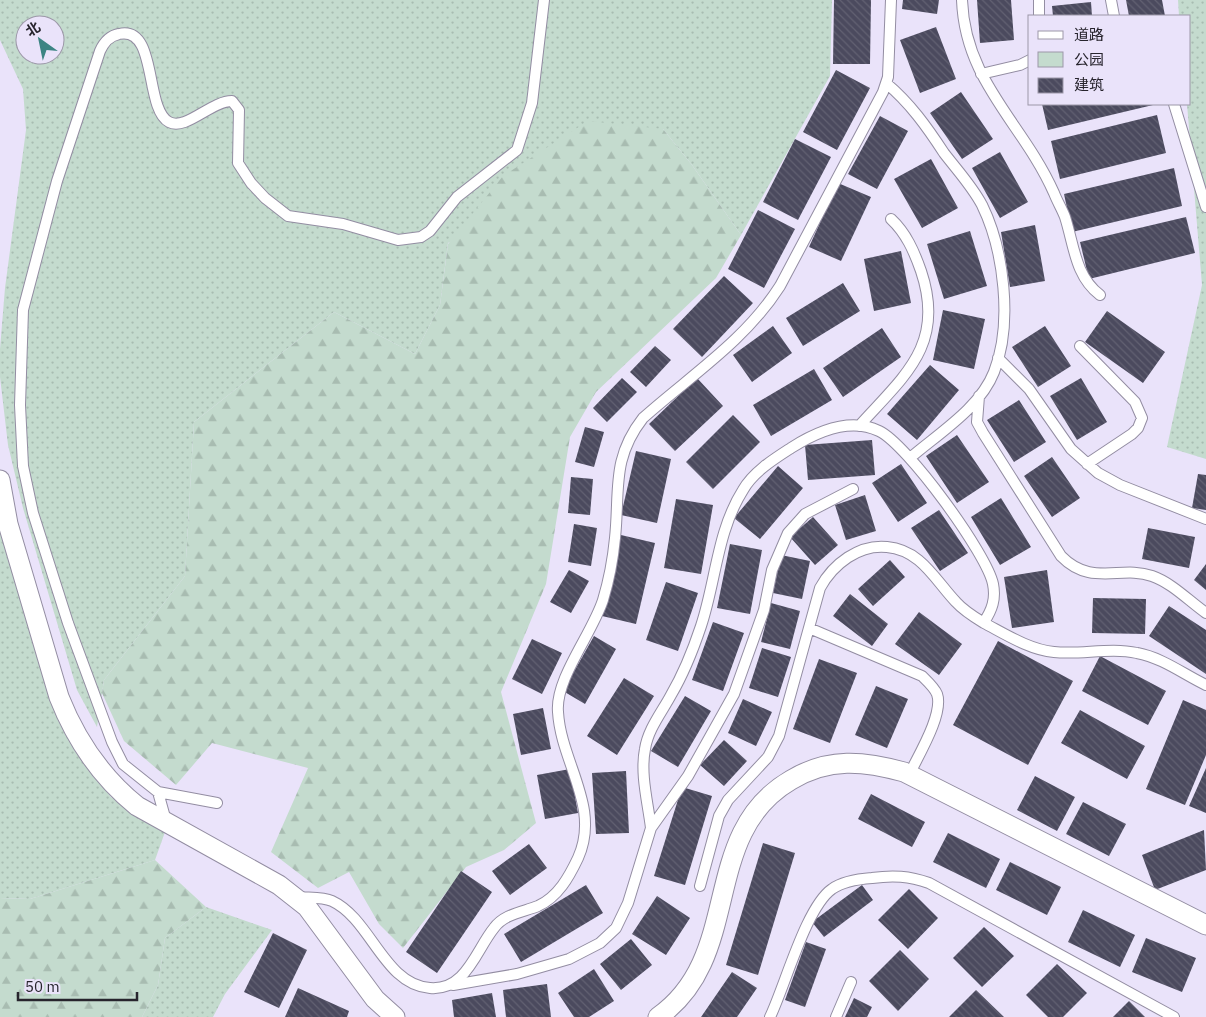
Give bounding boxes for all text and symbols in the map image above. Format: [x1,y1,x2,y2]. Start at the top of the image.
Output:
north arrow [15,15,65,65]
legend [1028,15,1191,105]
text: 北 [22,18,44,40]
text: 道路 [1074,25,1104,44]
text: 公园 [1074,50,1104,69]
text: 建筑 [1074,75,1104,94]
scale bar [18,970,136,1002]
text: 50 m [25,977,60,996]

